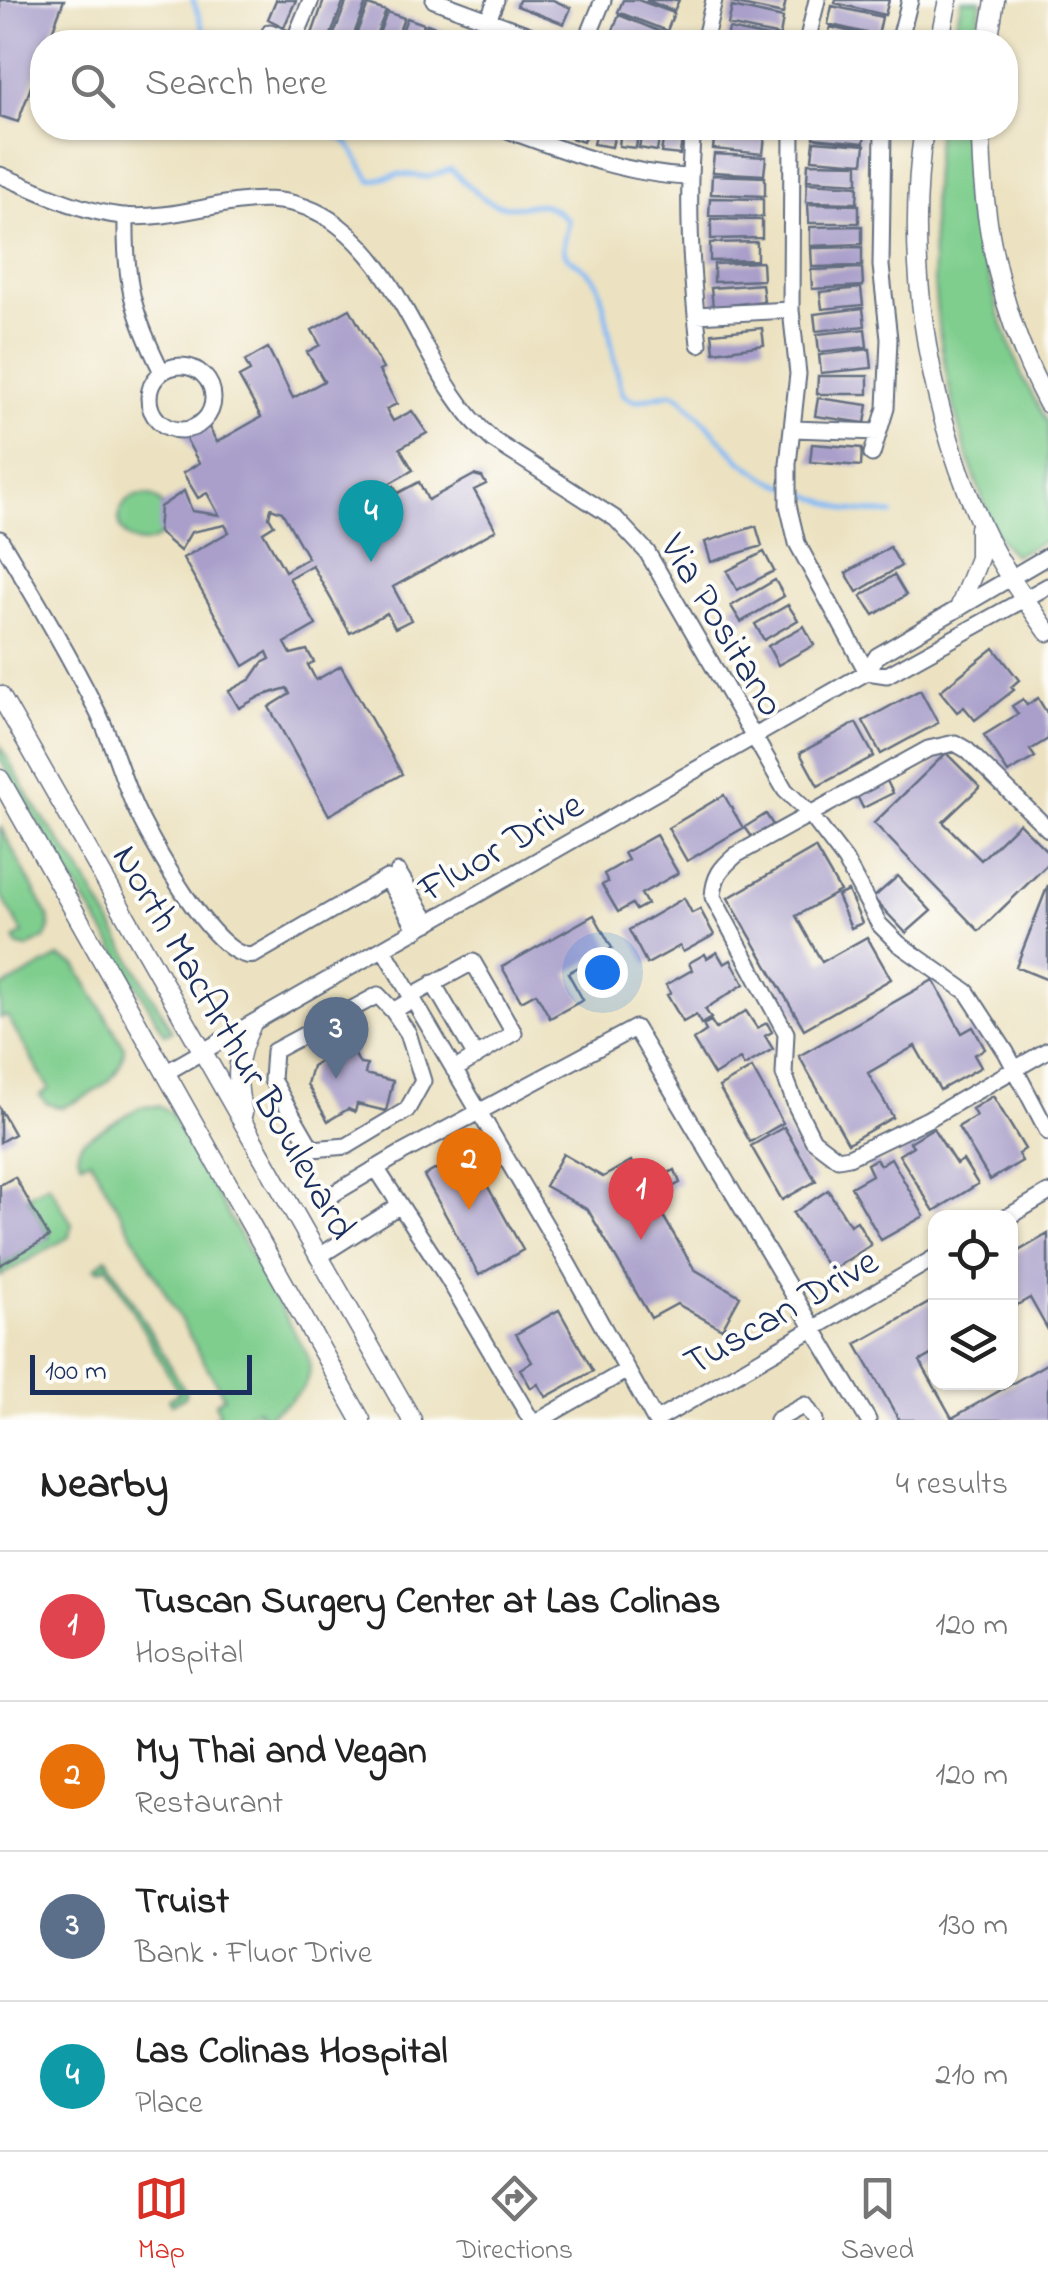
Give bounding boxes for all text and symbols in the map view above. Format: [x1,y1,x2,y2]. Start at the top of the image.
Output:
search box [30,30,1018,140]
text: Search here [145,57,327,113]
icon: search [65,58,120,113]
pin: 4 [338,480,404,562]
street label: Via Positano [642,523,798,729]
street label: Fluor Drive [408,778,596,920]
street label: North MacArthur Boulevard [95,835,370,1252]
your location [577,947,628,998]
pin: 3 [304,996,368,1079]
pin: 2 [436,1128,502,1210]
pin: 1 [608,1158,674,1240]
map controls [928,1210,1018,1390]
button: locate [928,1210,1018,1300]
street label: Tuscan Drive [674,1234,891,1394]
button: layers [928,1300,1018,1390]
scale bar [30,1350,252,1394]
text: 100 m [45,1352,107,1393]
text: Nearby [40,1455,168,1516]
text: 4 results [896,1462,1008,1509]
text: Tuscan Surgery Center at Las Colinas [135,1575,721,1631]
text: 1 [67,1603,78,1650]
text: 120 m [935,1603,1008,1650]
text: Hospital [135,1631,243,1678]
text: My Thai and Vegan [135,1725,427,1781]
text: 2 [65,1753,80,1800]
text: 120 m [935,1753,1008,1800]
text: Restaurant [135,1781,283,1828]
text: Truist [135,1875,229,1931]
text: 3 [66,1903,79,1950]
text: 130 m [938,1903,1008,1950]
text: Bank · Fluor Drive [135,1931,372,1978]
text: Las Colinas Hospital [135,2025,448,2081]
text: 4 [66,2053,79,2100]
text: 210 m [935,2053,1008,2100]
text: Place [135,2081,203,2128]
tab: Map [134,2171,189,2272]
tab: Directions [457,2171,573,2272]
tab: Saved [841,2171,914,2272]

